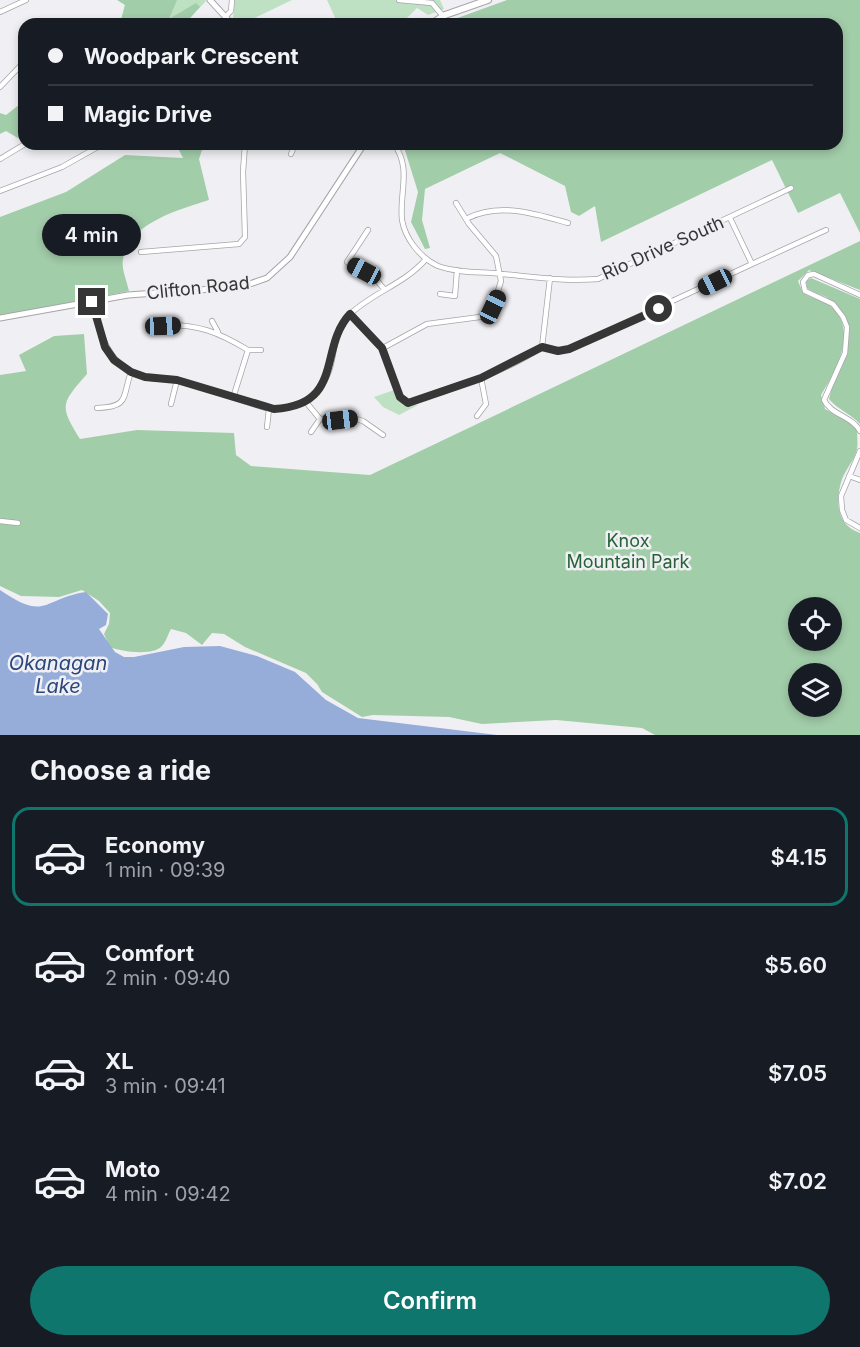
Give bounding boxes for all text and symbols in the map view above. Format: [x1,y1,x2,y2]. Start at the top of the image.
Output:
text: Woodpark Crescent [84,43,299,69]
text: Magic Drive [84,101,212,127]
street label: Rio Drive South [599,211,727,284]
callout: 4 min [42,215,142,257]
text: 4 min [65,223,118,247]
car [344,255,384,287]
car [695,266,735,298]
street label: Clifton Road [145,272,251,303]
car [477,287,509,327]
route end [78,288,105,315]
route start [645,295,672,322]
car [145,316,181,336]
car [321,409,359,431]
park label: Knox Mountain Park [566,530,690,572]
map controls [788,597,842,717]
button: locate [788,597,842,651]
water label: Okanagan Lake [9,651,107,698]
button: layers [788,663,842,717]
text: Choose a ride [30,754,211,787]
icon: car [33,830,87,884]
text: Economy [105,832,205,858]
text: $4.15 [771,844,827,870]
text: 1 min · 09:39 [105,858,226,882]
icon: car [33,938,87,992]
text: Comfort [105,940,194,966]
text: $5.60 [764,952,827,978]
text: 2 min · 09:40 [105,966,230,990]
icon: car [33,1046,87,1100]
text: XL [105,1048,134,1074]
text: $7.05 [768,1060,827,1086]
text: 3 min · 09:41 [105,1074,226,1098]
icon: car [33,1154,87,1208]
text: Moto [105,1156,160,1182]
text: $7.02 [768,1168,827,1194]
text: 4 min · 09:42 [105,1182,231,1206]
button: Confirm [30,1266,830,1335]

